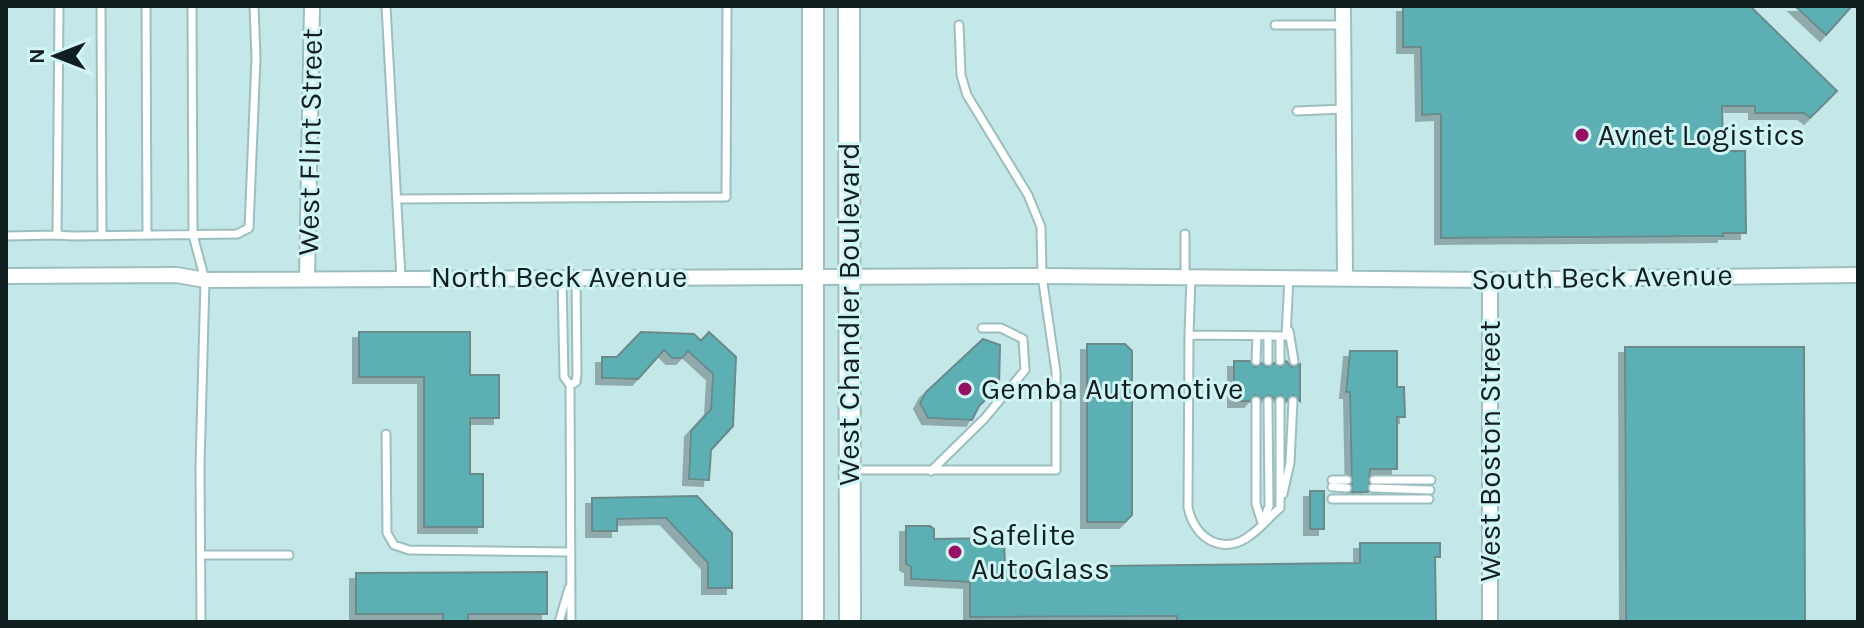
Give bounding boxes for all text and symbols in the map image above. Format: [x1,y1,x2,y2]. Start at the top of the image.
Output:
north arrow [16,16,96,96]
street label: West Flint Street [290,28,330,256]
text: N [24,48,50,64]
place label: Avnet Logistics [1598,117,1805,153]
marker: Avnet Logistics [1573,126,1591,144]
street label: West Chandler Boulevard [831,142,867,486]
street label: South Beck Avenue [1471,257,1733,297]
street label: North Beck Avenue [431,259,687,295]
street label: West Boston Street [1472,320,1508,582]
place label: Gemba Automotive [981,371,1243,407]
marker: Gemba Automotive [956,380,974,398]
place label: Safelite AutoGlass [971,517,1110,587]
marker: Safelite AutoGlass [946,543,964,561]

